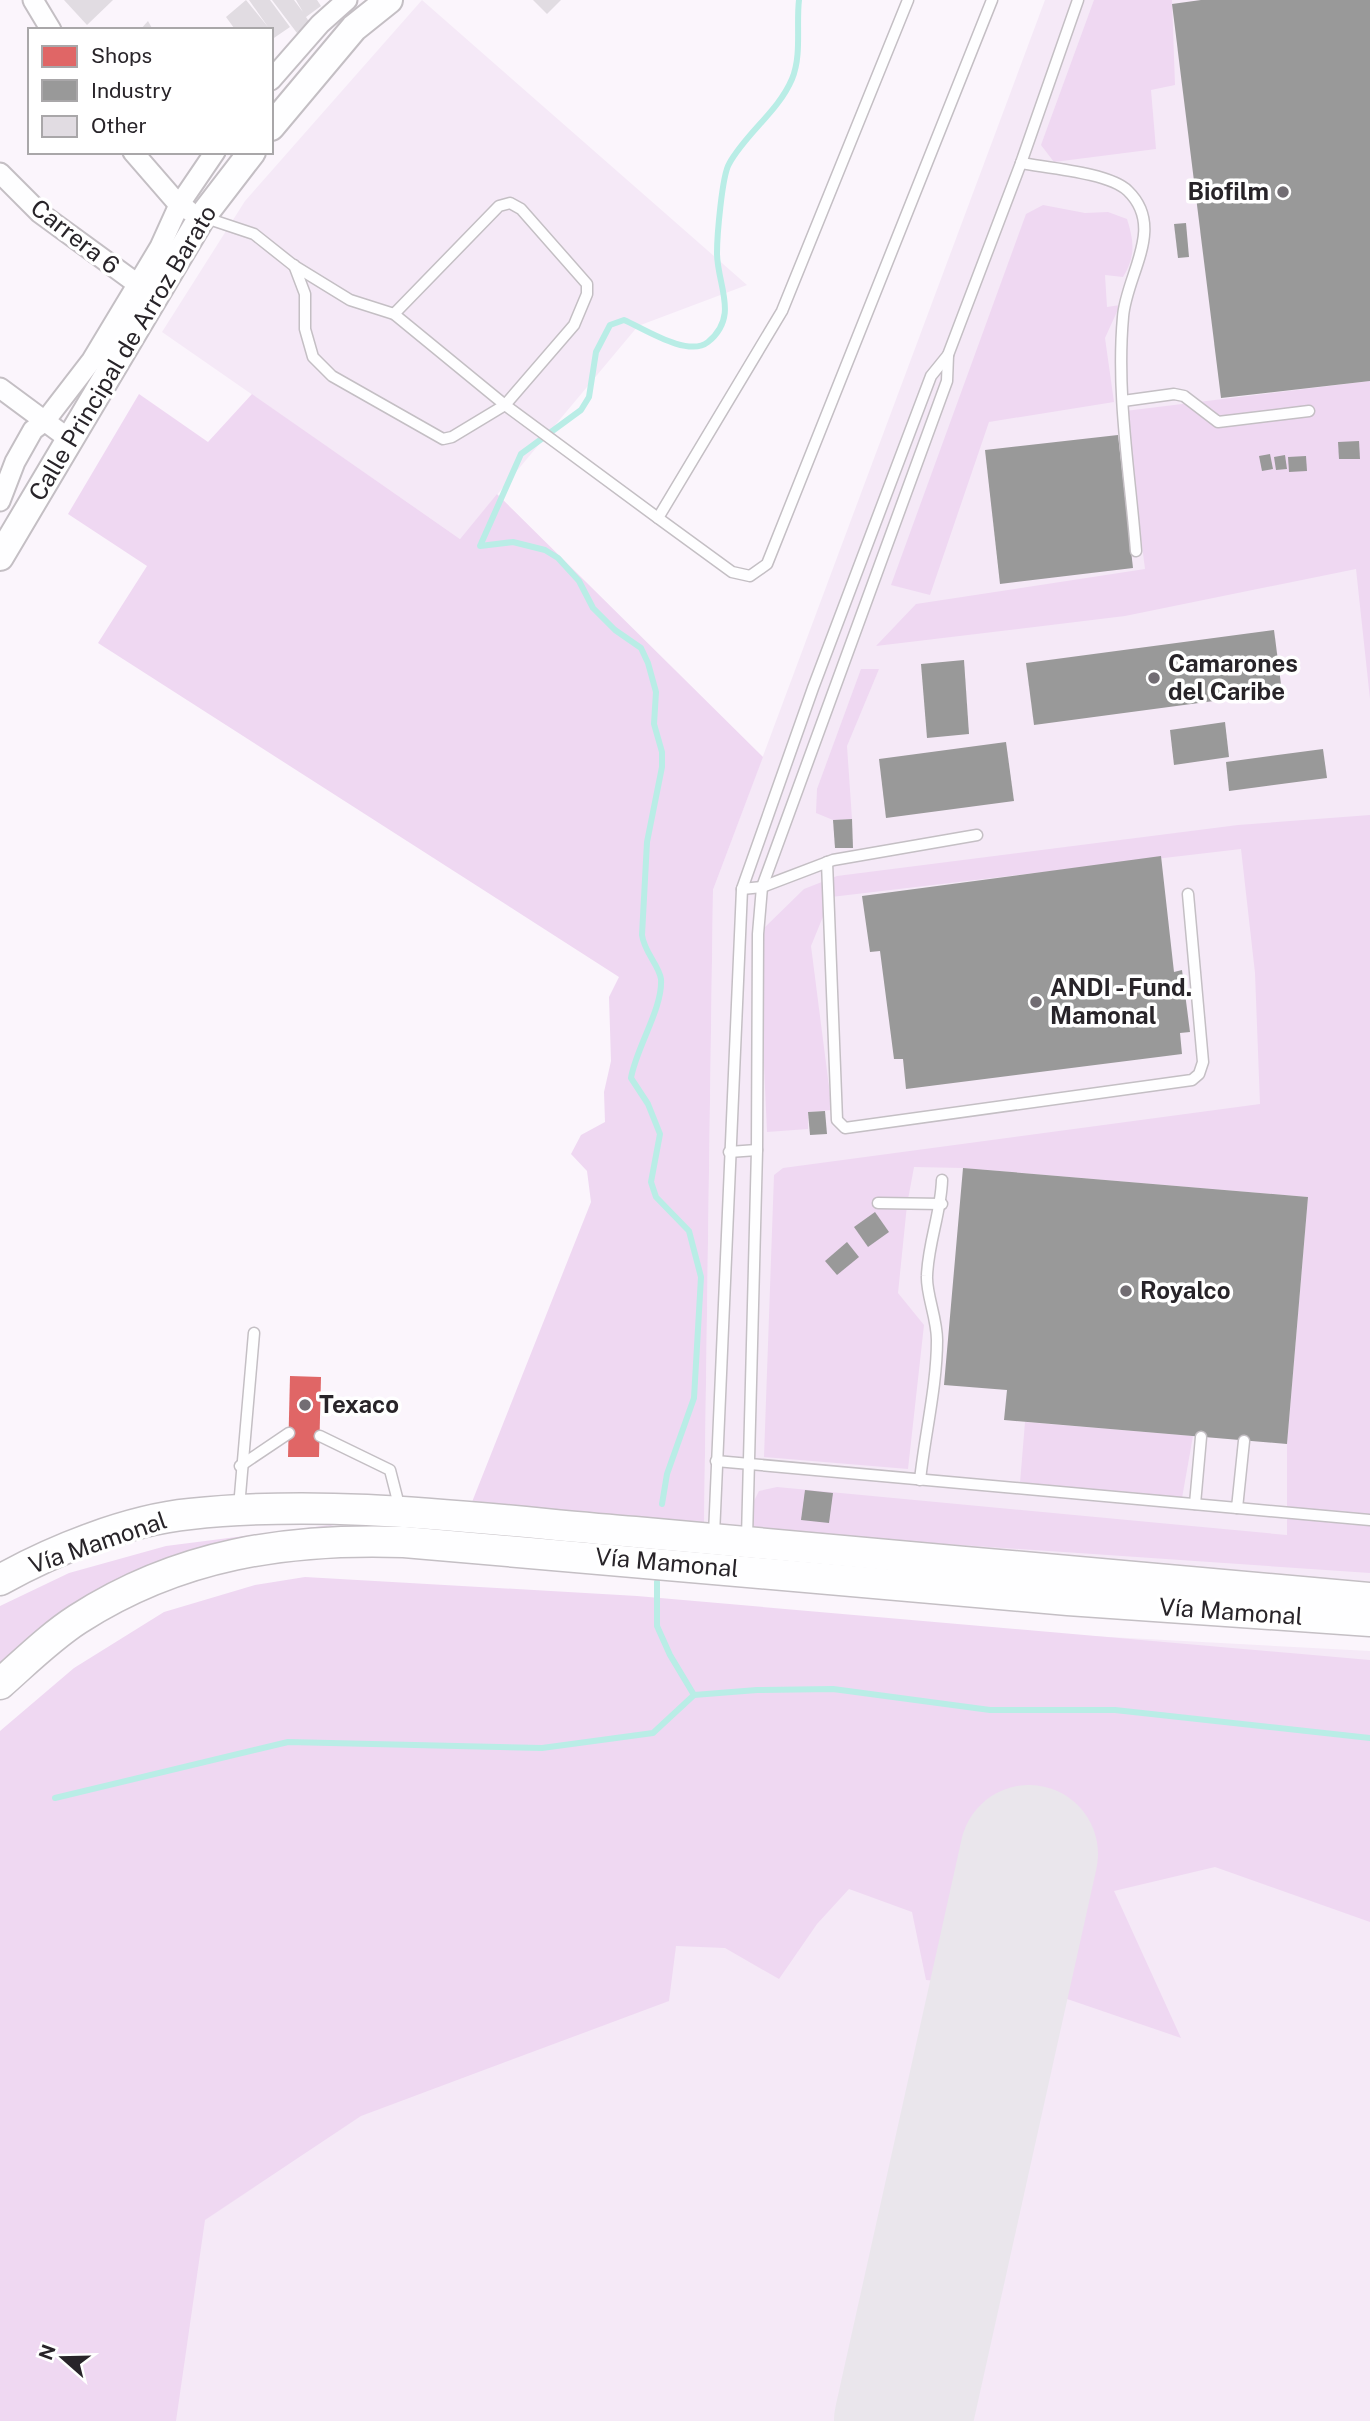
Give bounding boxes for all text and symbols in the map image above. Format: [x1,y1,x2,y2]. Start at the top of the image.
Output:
legend [28,28,273,154]
text: Shops [91,43,152,68]
text: Industry [91,78,172,103]
text: Other [91,113,147,138]
place label: Biofilm [1187,177,1269,205]
marker: Biofilm [1275,184,1291,200]
street label: Carrera 6 [26,193,126,280]
street label: Calle Principal de Arroz Barato [23,200,222,505]
place label: Camarones del Caribe [1168,649,1298,705]
marker: Camarones del Caribe [1146,670,1162,686]
place label: ANDI - Fund. Mamonal [1050,973,1192,1029]
marker: ANDI - Fund. Mamonal [1028,994,1044,1010]
place label: Royalco [1140,1276,1230,1304]
marker: Royalco [1118,1283,1134,1299]
place label: Texaco [319,1390,399,1418]
marker: Texaco [297,1397,313,1413]
street label: Vía Mamonal [25,1505,170,1579]
street label: Vía Mamonal [594,1542,740,1582]
street label: Vía Mamonal [1158,1592,1304,1630]
north arrow [28,2323,98,2393]
text: N [34,2341,60,2363]

